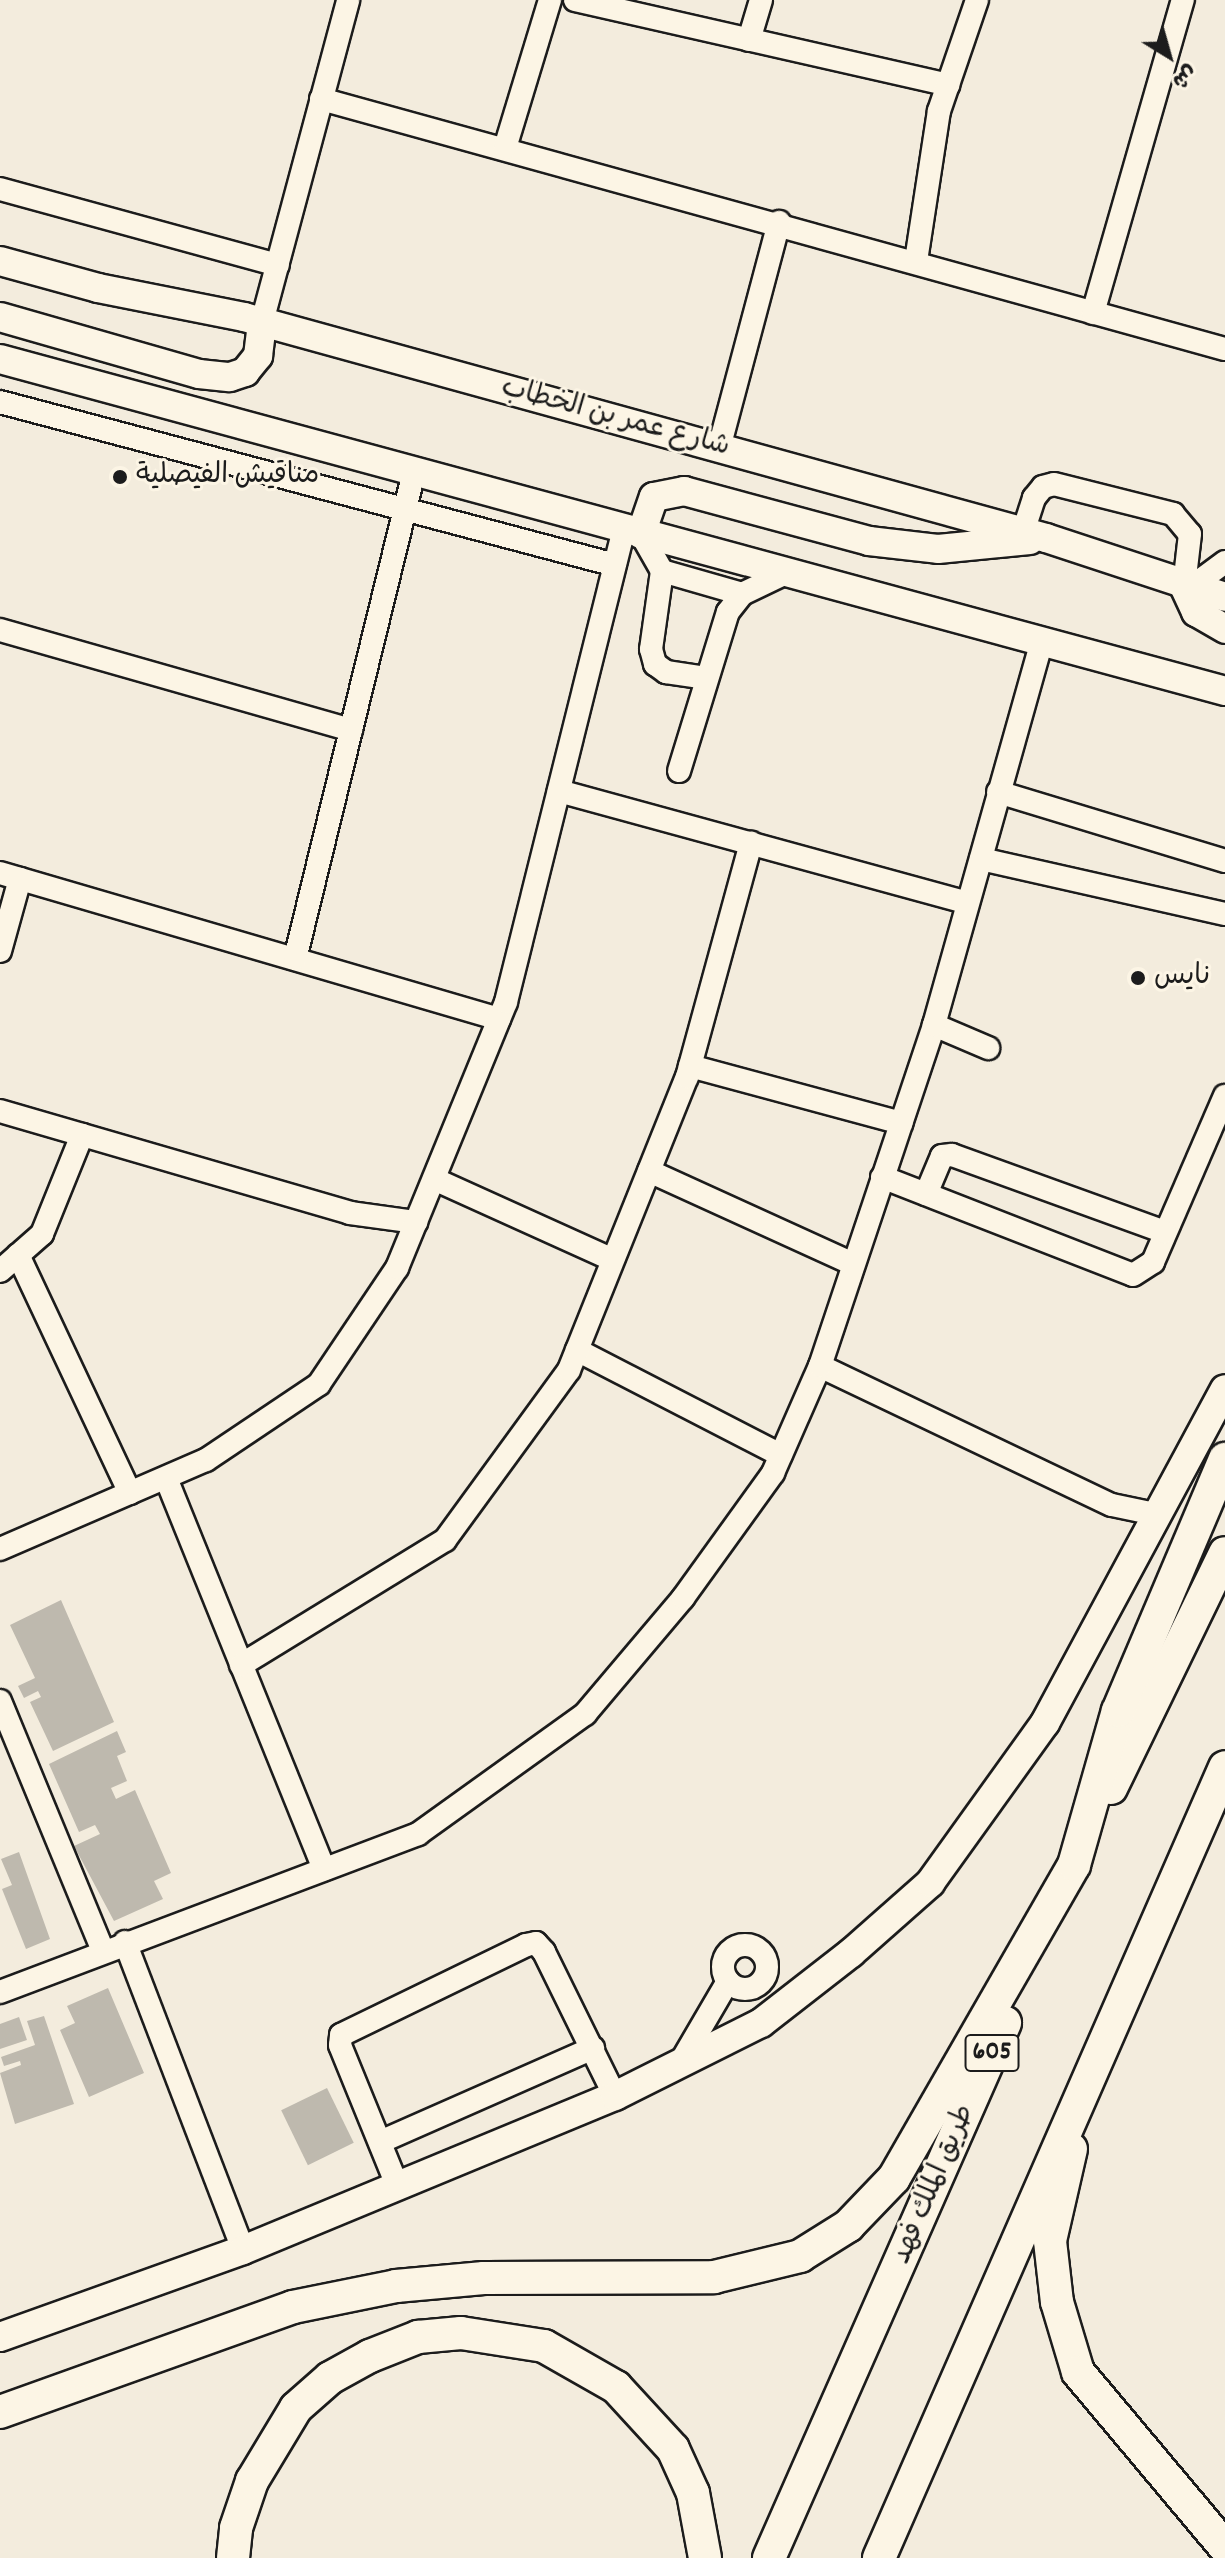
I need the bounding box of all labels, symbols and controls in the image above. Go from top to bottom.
north arrow [1129,16,1209,96]
text: ش [1165,56,1203,95]
street label: شارع عمر بن الخطاب [497,372,733,466]
place label: مناقيش الفيصلية [136,460,319,494]
marker: مناقيش الفيصلية [111,468,129,486]
place label: نايس [1154,961,1210,995]
marker: نايس [1129,969,1147,987]
road number: 605 [964,2031,1020,2075]
street label: طريق الملك فهد [886,2100,984,2270]

